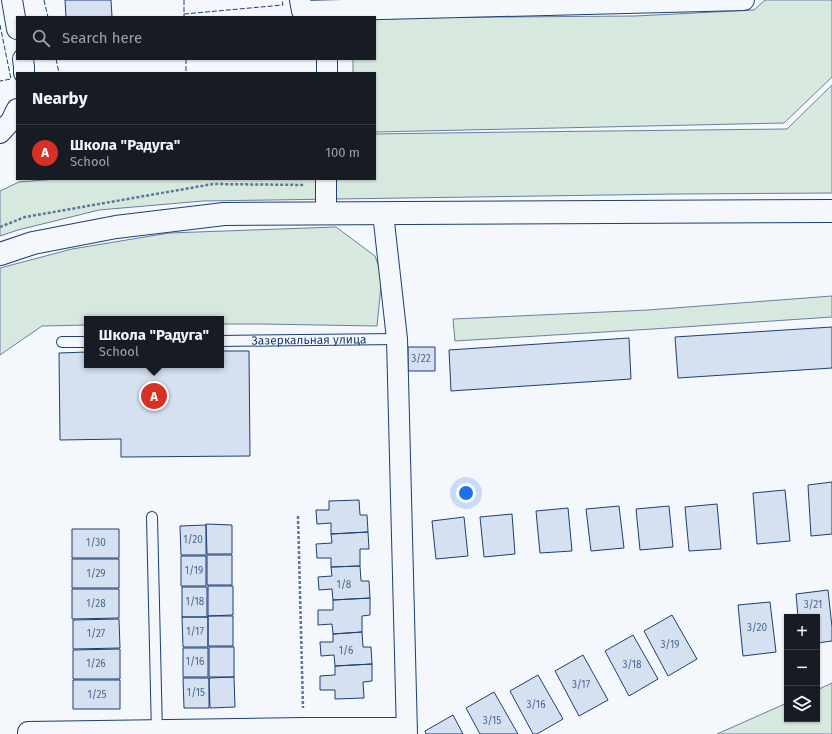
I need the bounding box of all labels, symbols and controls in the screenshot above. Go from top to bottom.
search box [16,16,376,60]
icon: search [30,27,52,49]
text: Search here [62,29,142,47]
text: Nearby [32,88,87,109]
text: Школа "Радуга" [70,136,180,154]
text: A [41,145,49,160]
text: 100 m [325,145,360,160]
text: School [70,154,110,169]
popup [84,316,224,368]
text: Школа "Радуга" [99,326,209,344]
street label: Зазеркальная улица [251,332,367,348]
text: School [99,344,139,359]
house number: 3/22 [411,353,431,365]
pin: A [141,381,167,411]
your location [456,483,476,503]
house number: 1/20 [183,534,203,546]
house number: 1/30 [86,537,106,549]
house number: 1/19 [185,565,203,577]
house number: 1/29 [86,568,106,580]
house number: 1/8 [337,579,352,591]
house number: 1/18 [186,596,205,608]
house number: 1/28 [86,598,106,610]
house number: 3/21 [804,599,822,611]
map controls [784,614,820,722]
button: + [784,614,820,650]
house number: 3/20 [747,622,767,634]
house number: 1/17 [186,626,204,638]
house number: 1/27 [87,628,106,640]
house number: 3/19 [661,639,679,651]
house number: 1/6 [339,645,353,657]
button: − [784,650,820,686]
house number: 1/16 [186,656,204,668]
house number: 1/26 [86,658,106,670]
house number: 3/18 [622,659,642,671]
house number: 3/17 [572,679,591,691]
button: layers [784,686,820,722]
house number: 1/15 [187,687,205,699]
house number: 1/25 [87,689,107,701]
house number: 3/16 [526,699,546,711]
house number: 3/15 [483,715,501,727]

